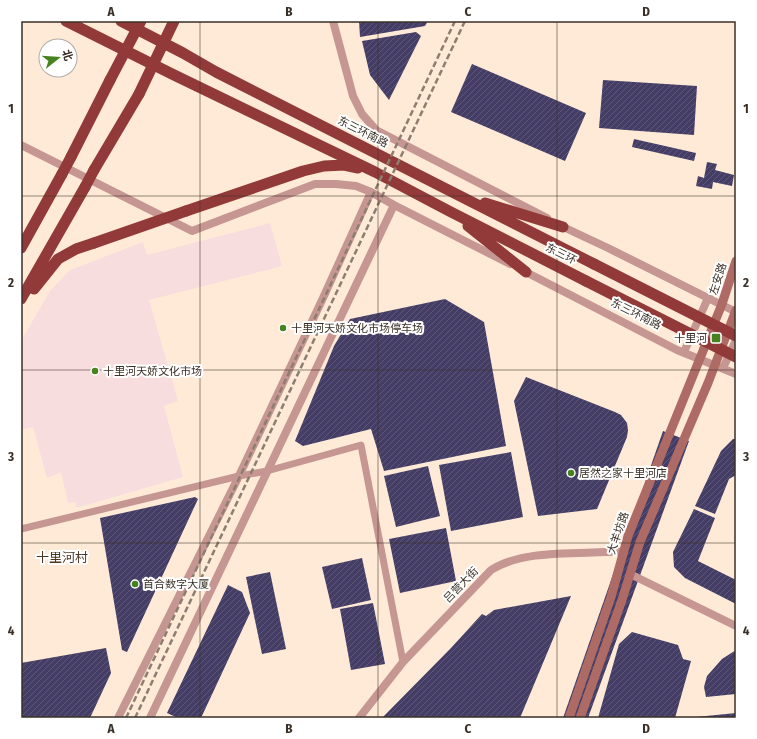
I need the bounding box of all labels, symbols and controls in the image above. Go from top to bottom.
text: A [106,4,115,19]
text: B [285,4,293,19]
text: C [465,4,472,19]
text: D [642,4,650,19]
north arrow [38,38,78,78]
text: 北 [59,48,75,62]
text: 1 [8,101,14,116]
text: 1 [743,101,749,116]
street label: 东三环南路 [336,114,390,150]
street label: 东三环 [543,241,579,267]
street label: 左安路 [707,261,729,297]
text: 2 [7,275,14,290]
text: 2 [742,275,749,290]
street label: 东三环南路 [609,296,663,332]
place label: 十里河天娇文化市场停车场 [291,322,423,335]
marker: 十里河天娇文化市场停车场 [278,323,288,333]
place label: 十里河 [674,332,707,345]
marker: 十里河 [710,332,722,344]
place label: 十里河天娇文化市场 [103,365,202,378]
marker: 十里河天娇文化市场 [90,366,100,376]
text: 3 [7,449,14,464]
text: 3 [742,449,749,464]
place label: 居然之家十里河店 [579,467,667,480]
marker: 居然之家十里河店 [566,468,576,478]
street label: 大羊坊路 [605,510,631,556]
district label: 十里河村 [36,550,88,565]
street label: 吕营大街 [441,565,481,605]
place label: 首合数字大厦 [143,578,209,591]
marker: 首合数字大厦 [130,579,140,589]
text: 4 [8,623,15,638]
text: 4 [743,623,750,638]
text: A [106,721,115,736]
text: B [285,721,293,736]
text: C [465,721,472,736]
text: D [642,721,650,736]

